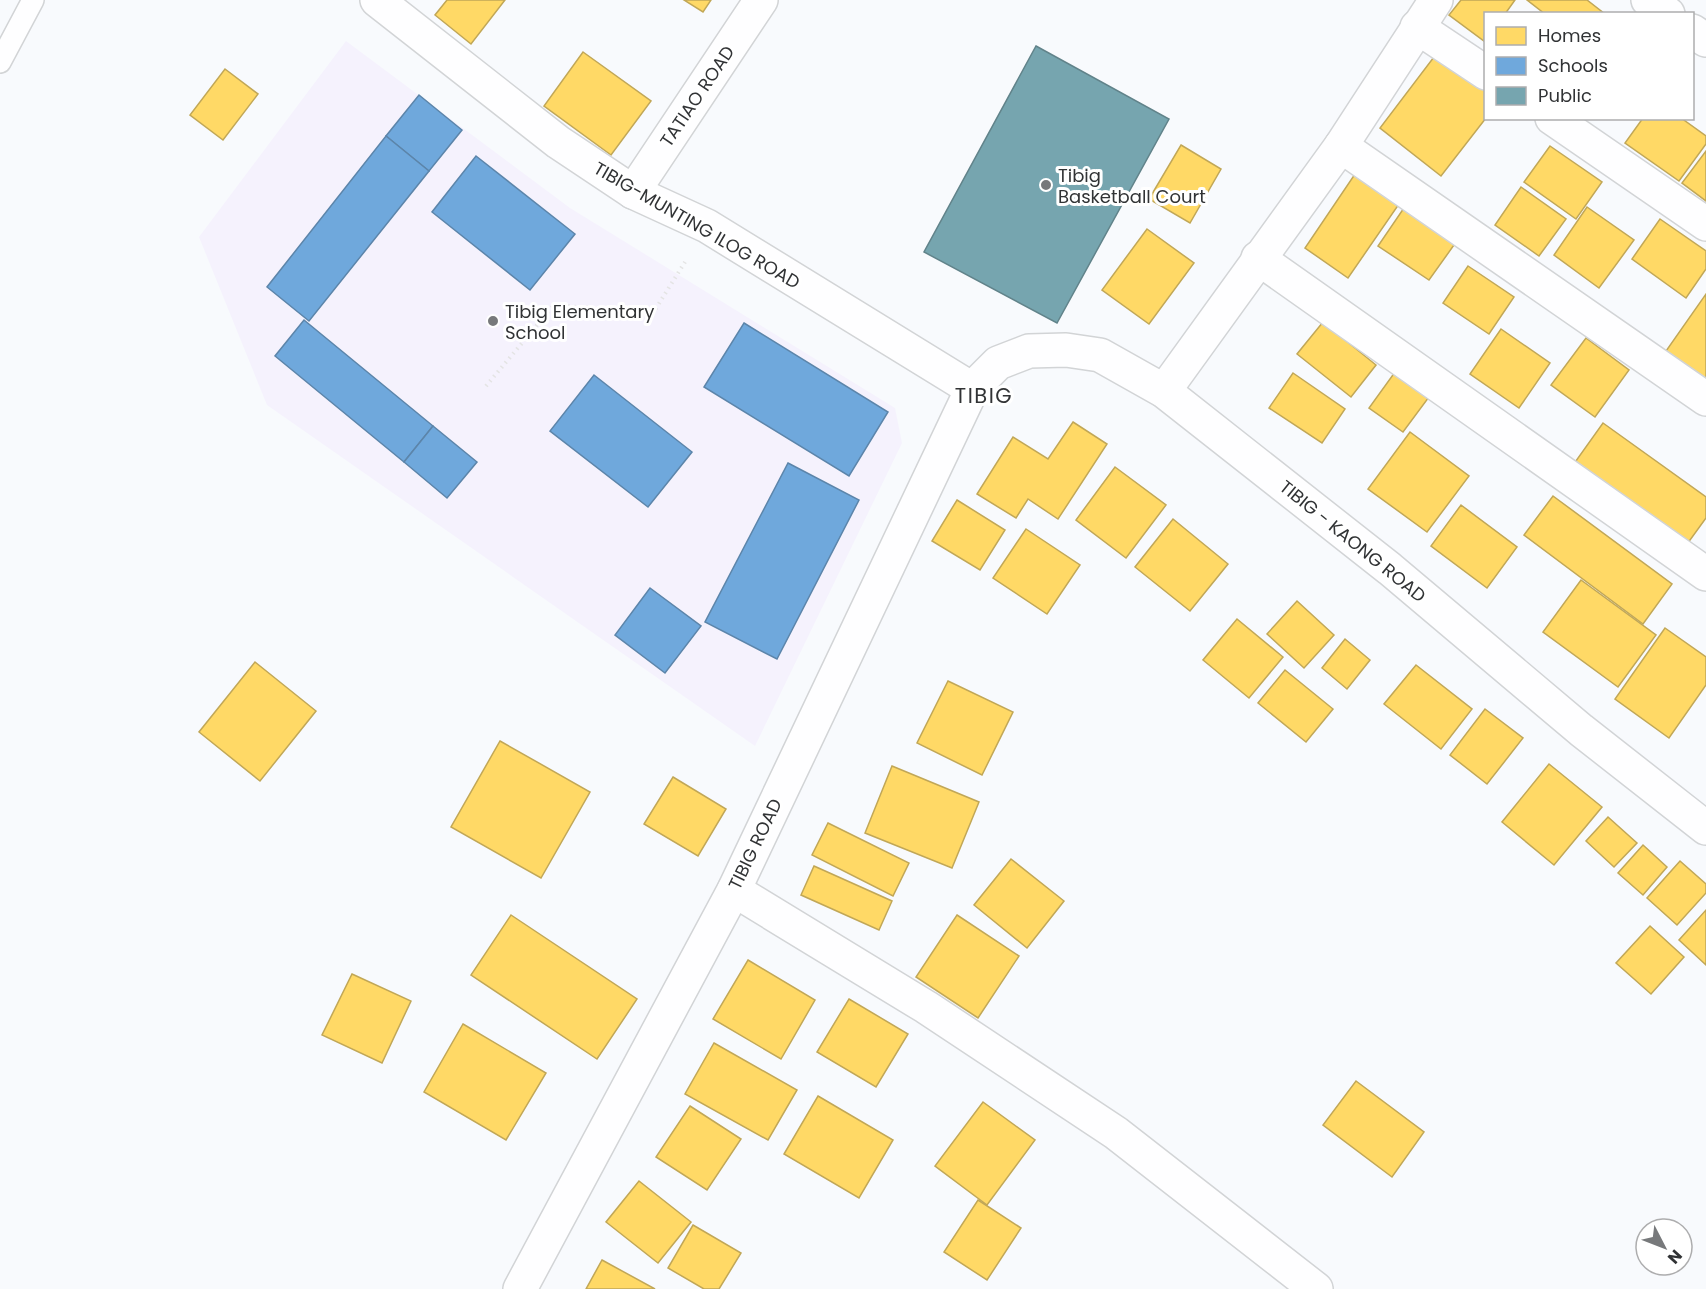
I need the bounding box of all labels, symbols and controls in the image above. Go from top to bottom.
legend [1484,12,1694,120]
text: Homes [1538,23,1601,48]
street label: TATIAO ROAD [654,40,740,152]
text: Schools [1538,53,1608,78]
text: Public [1538,83,1592,108]
street label: TIBIG-MUNTING ILOG ROAD [589,156,805,294]
place label: Tibig Basketball Court [1058,163,1206,209]
marker: Tibig Basketball Court [1039,178,1053,192]
place label: Tibig Elementary School [505,299,654,345]
marker: Tibig Elementary School [486,314,500,328]
district label: TIBIG [955,381,1013,410]
street label: TIBIG - KAONG ROAD [1275,474,1431,608]
street label: TIBIG ROAD [722,794,788,894]
north arrow [1634,1217,1694,1277]
text: N [1662,1245,1687,1269]

